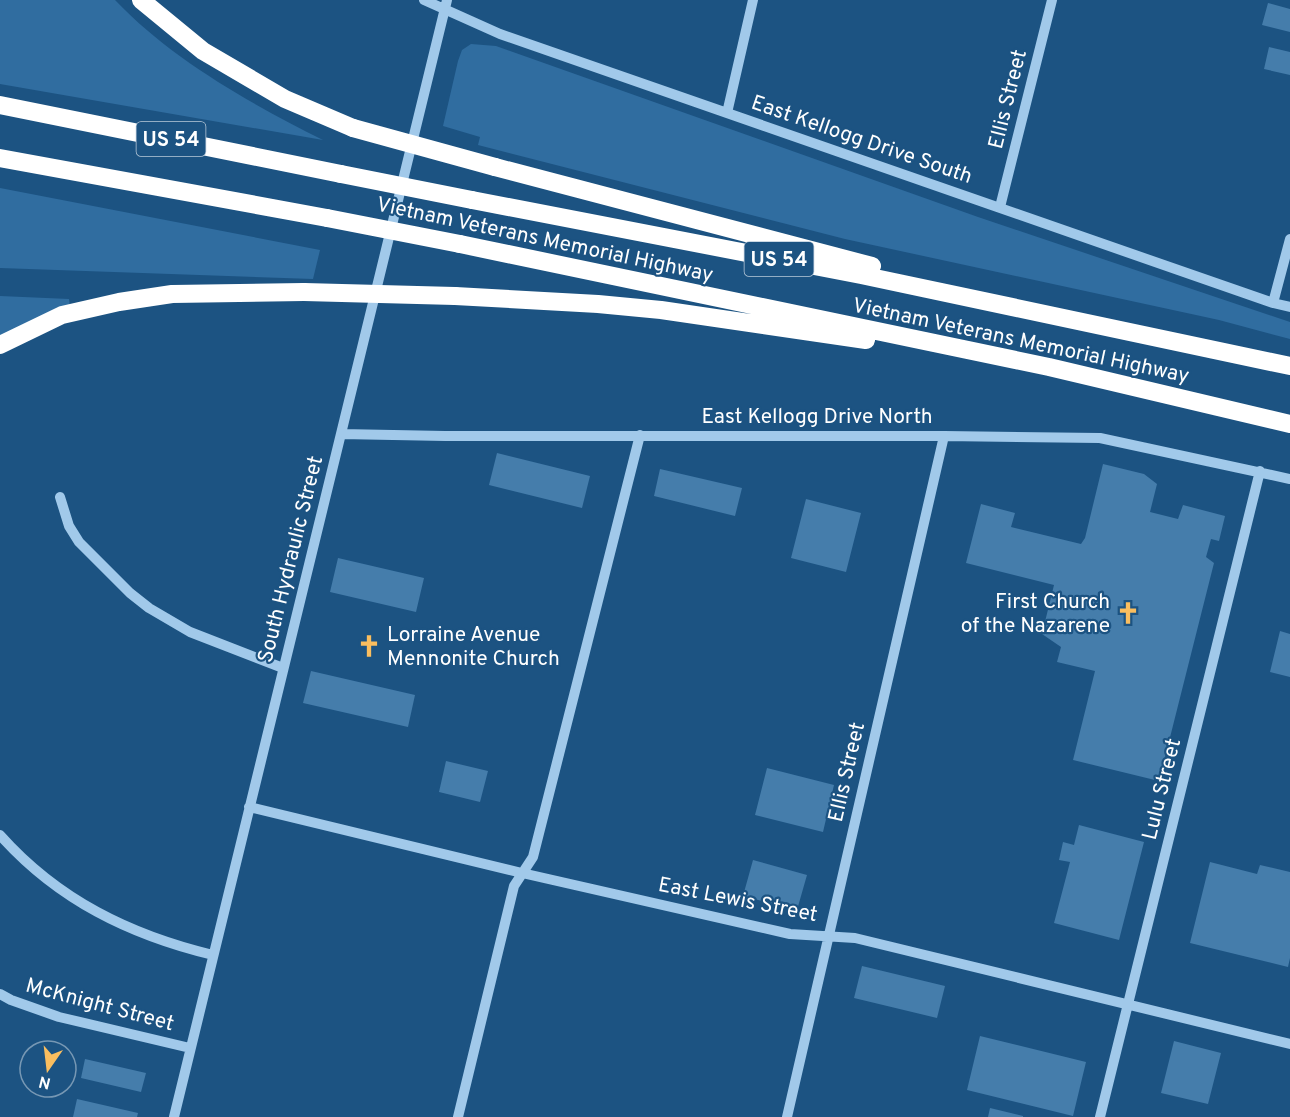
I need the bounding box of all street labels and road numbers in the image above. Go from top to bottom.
street label: Ellis Street [983,47,1034,152]
street label: East Kellogg Drive South [747,90,976,191]
road number: US 54 [136,122,206,156]
street label: Vietnam Veterans Memorial Highway [374,192,715,289]
road number: US 54 [744,242,814,276]
street label: Vietnam Veterans Memorial Highway [850,293,1191,390]
street label: East Kellogg Drive North [701,404,933,431]
street label: South Hydraulic Street [253,453,330,666]
street label: Ellis Street [823,720,872,825]
street label: Lulu Street [1137,736,1188,843]
street label: East Lewis Street [656,872,820,929]
street label: McKnight Street [22,973,177,1038]

